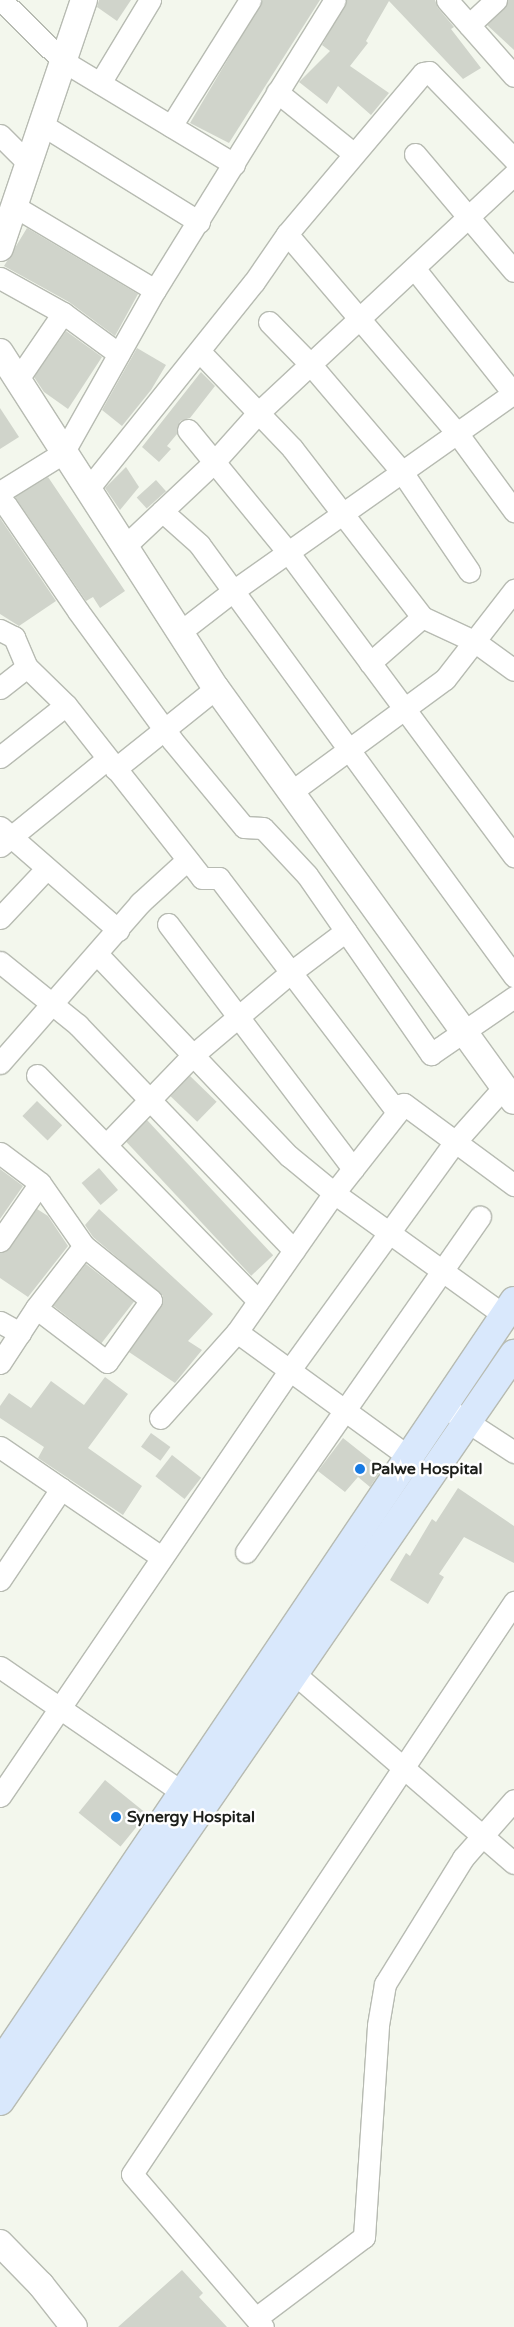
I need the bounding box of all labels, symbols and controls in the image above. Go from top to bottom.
place label: Palwe Hospital [371,1459,483,1479]
marker: Palwe Hospital [353,1462,367,1476]
place label: Synergy Hospital [127,1807,255,1827]
marker: Synergy Hospital [109,1810,123,1824]

